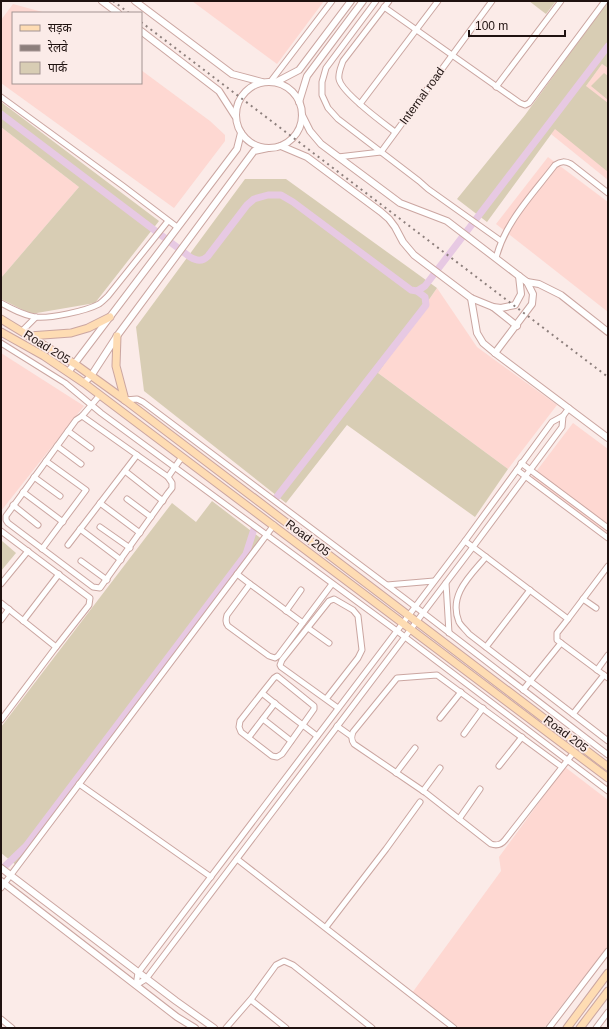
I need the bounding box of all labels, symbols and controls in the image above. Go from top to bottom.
legend [12,12,142,84]
scale bar [469,12,565,38]
text: 100 m [475,19,508,33]
text: सड़क [48,21,73,35]
text: रेलवे [48,40,68,55]
text: पार्क [48,61,68,75]
street label: Internal road [397,65,447,127]
street label: Road 205 [21,327,73,367]
street label: Road 205 [283,517,333,559]
street label: Road 205 [541,713,591,755]

